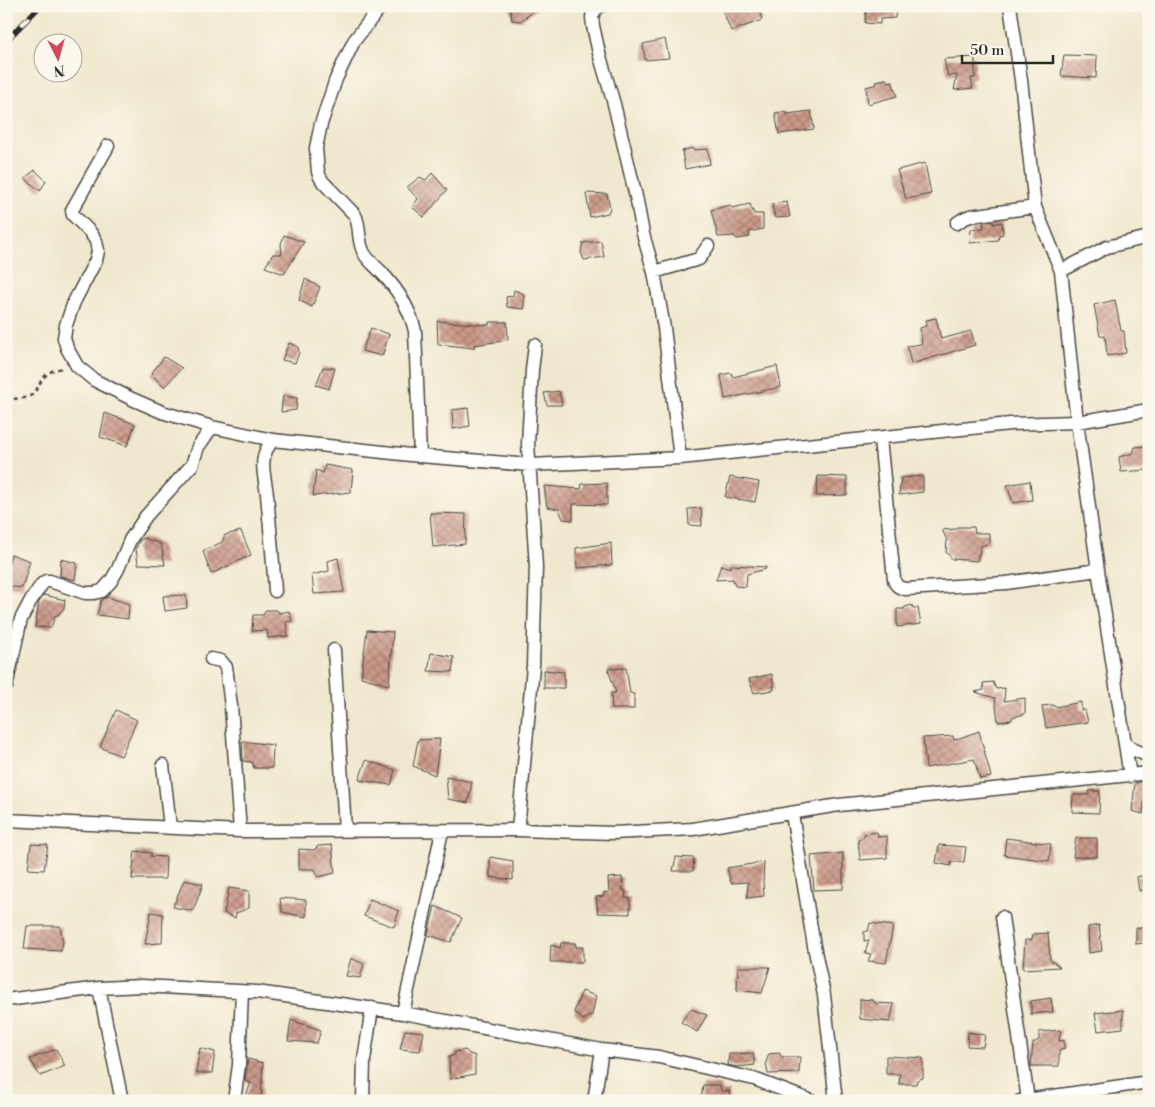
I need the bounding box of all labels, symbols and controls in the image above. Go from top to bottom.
north arrow [32,32,82,82]
scale bar [962,32,1054,64]
text: 50 m [970,41,1004,60]
text: N [53,60,66,79]

